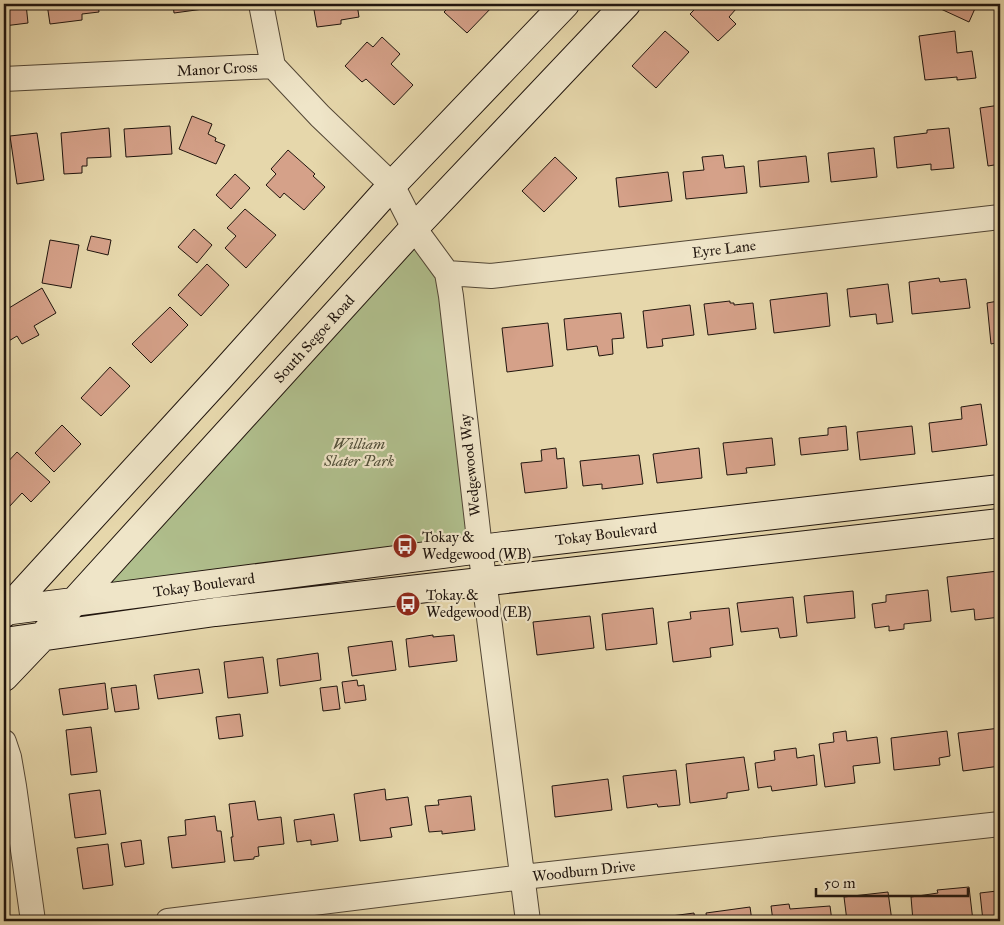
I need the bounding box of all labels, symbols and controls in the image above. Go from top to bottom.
street label: Manor Cross [176,58,258,80]
street label: Eyre Lane [691,236,757,262]
street label: South Segoe Road [270,291,359,387]
street label: Wedgewood Way [456,412,484,517]
park label: William Slater Park [323,435,394,470]
street label: Tokay Boulevard [554,519,658,549]
place label: Tokay & Wedgewood (WB) [422,528,531,564]
bus stop icon: Tokay & Wedgewood (WB) [392,533,418,559]
street label: Tokay Boulevard [152,569,256,601]
place label: Tokay & Wedgewood (EB) [426,586,532,622]
bus stop icon: Tokay & Wedgewood (EB) [395,591,421,617]
street label: Woodburn Drive [532,857,636,885]
scale bar [816,865,969,897]
text: 50 m [824,874,856,892]

